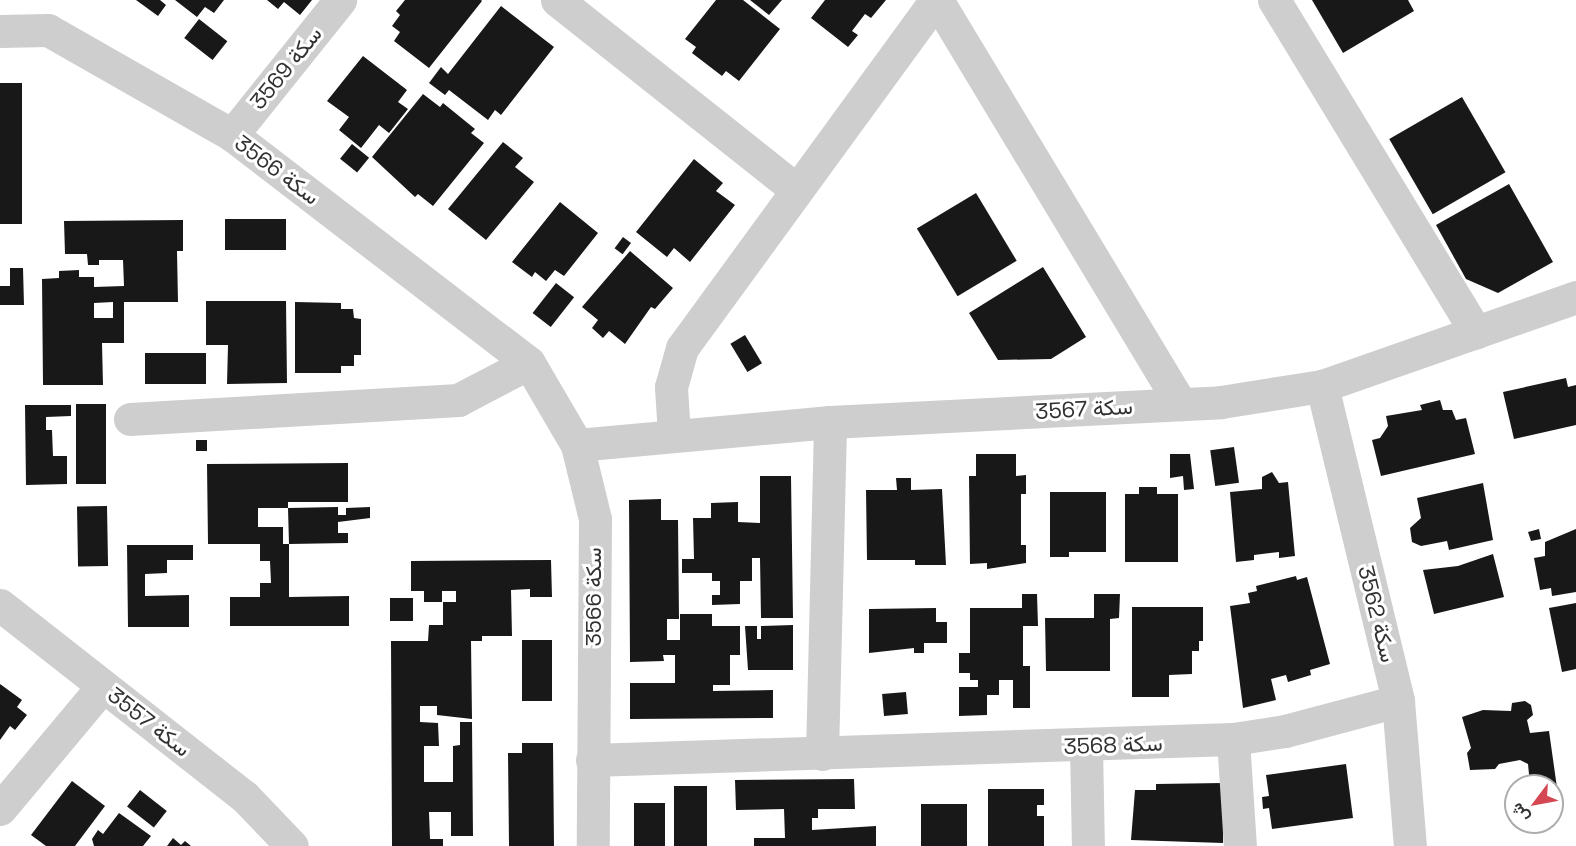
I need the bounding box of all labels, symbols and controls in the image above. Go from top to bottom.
street label: سكة 3569 [245,21,327,115]
street label: سكة 3566 [230,130,324,210]
street label: سكة 3567 [1035,393,1133,425]
street label: سكة 3566 [581,547,607,647]
street label: سكة 3562 [1352,563,1402,665]
street label: سكة 3557 [102,682,196,762]
street label: سكة 3568 [1063,730,1163,760]
north arrow [1504,774,1564,834]
text: ش [1506,799,1534,826]

